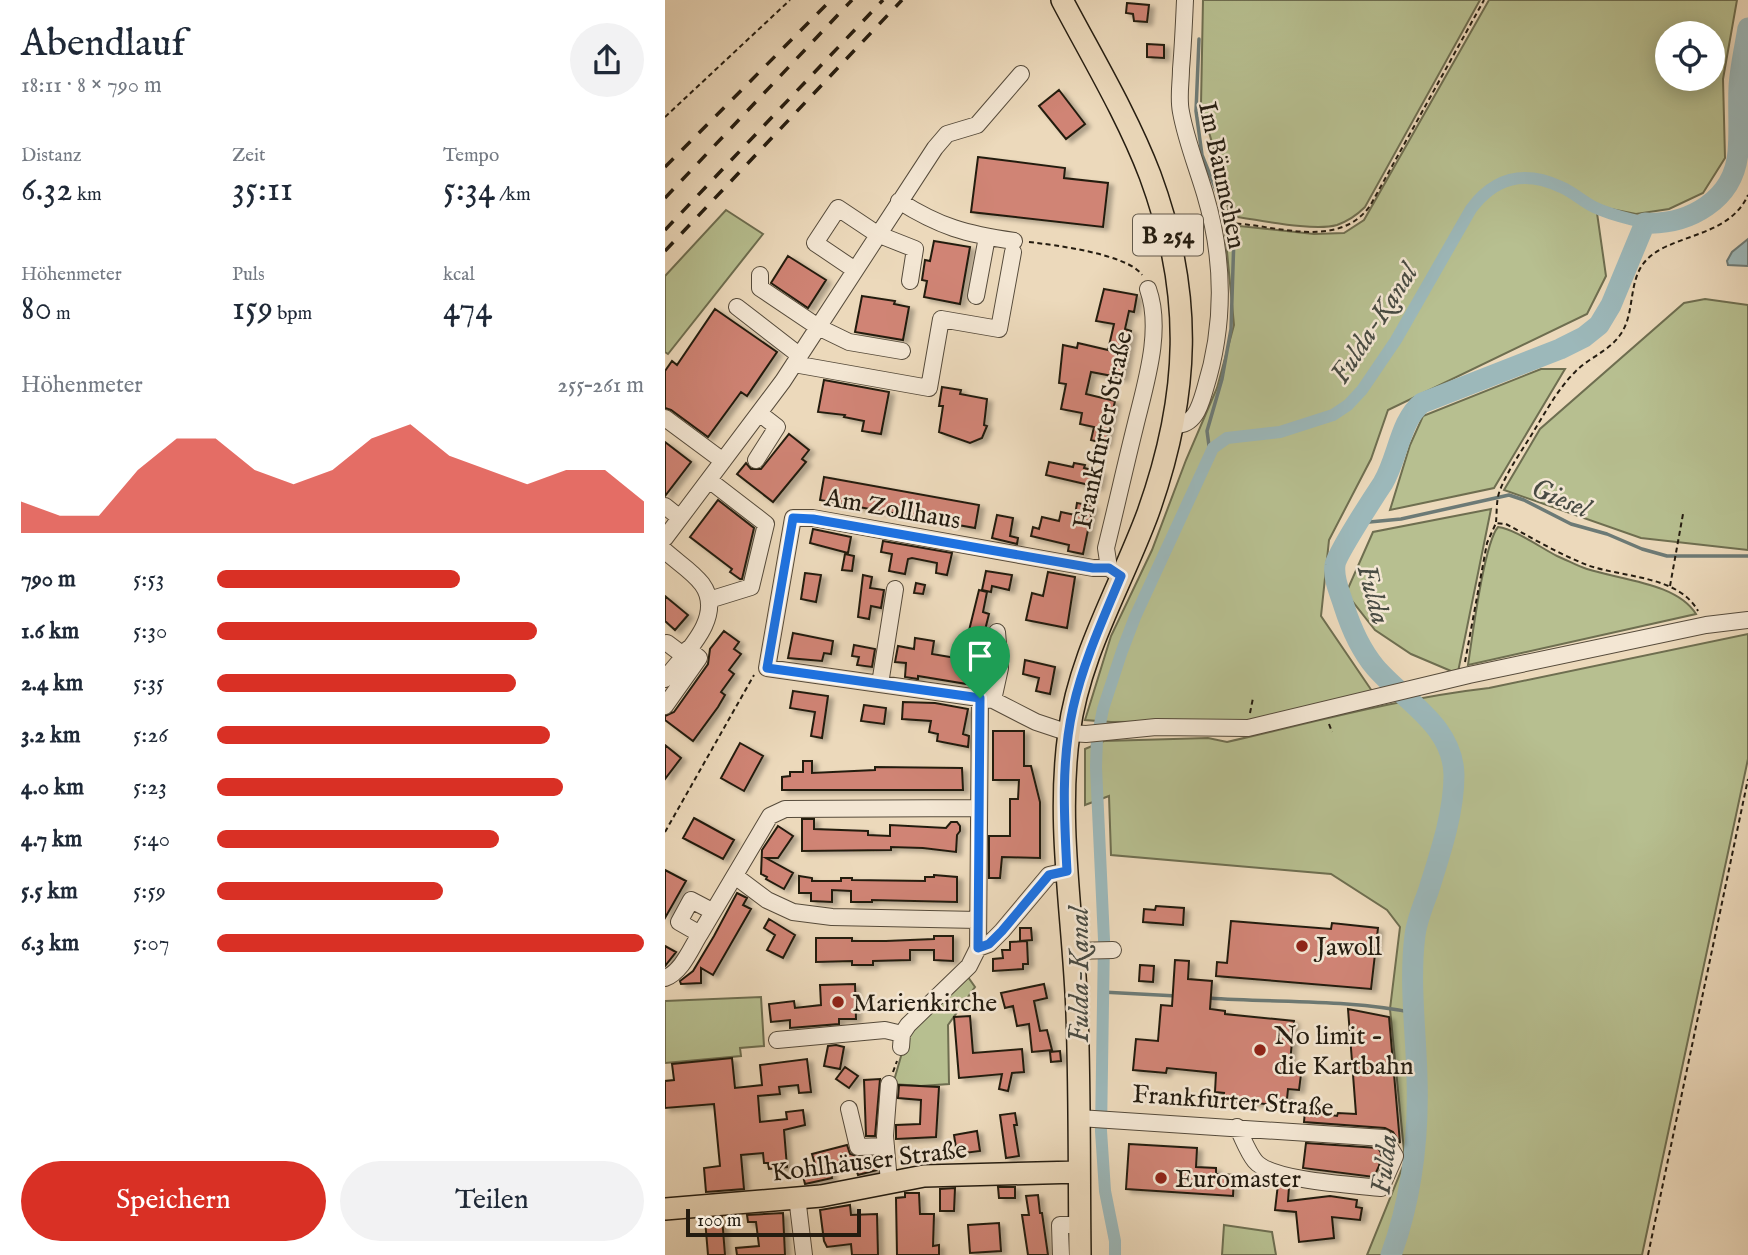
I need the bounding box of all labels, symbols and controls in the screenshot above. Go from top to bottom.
text: Abendlauf [21,21,185,69]
map controls [1655,21,1725,91]
button: locate [1655,21,1725,91]
button: share [570,23,644,97]
text: 18:11 · 8 × 790 m [21,71,162,100]
street label: Im Bäumchen [1190,99,1253,252]
text: Distanz [21,144,82,168]
text: Zeit [232,144,266,168]
text: Tempo [443,144,499,168]
text: 6.32 [21,168,73,213]
text: 35:11 [232,168,293,213]
text: 5:34 [443,168,495,213]
text: km [73,183,102,207]
text: /km [495,183,531,207]
road number: B 254 [1133,214,1203,256]
water label: Fulda-Kanal [1323,256,1428,391]
text: Höhenmeter [21,263,122,287]
text: Puls [232,263,265,287]
text: kcal [443,263,475,287]
text: 80 [21,287,52,332]
text: 159 [232,287,273,332]
text: 474 [443,287,493,332]
text: m [52,302,71,326]
text: bpm [273,302,312,326]
street label: Frankfurter Straße [1066,328,1141,532]
text: Höhenmeter [21,371,143,400]
text: 255–261 m [557,371,644,400]
water label: Giesel [1525,471,1597,528]
street label: Am Zollhaus [821,481,963,538]
water label: Fulda [1348,561,1397,628]
text: 790 m [21,565,76,594]
text: 5:53 [133,565,164,594]
text: 1.6 km [21,617,79,646]
text: 5:30 [133,617,167,646]
pin [950,626,1010,698]
icon: arrive [961,637,999,675]
text: 2.4 km [21,669,83,698]
text: 5:35 [133,669,164,698]
text: 3.2 km [21,721,80,750]
text: 5:26 [133,721,168,750]
text: 4.0 km [21,773,84,802]
text: 5:23 [133,773,167,802]
text: 4.7 km [21,825,82,854]
text: 5:40 [133,825,170,854]
text: 5.5 km [21,877,78,906]
text: 5:59 [133,877,166,906]
water label: Fulda-Kanal [1063,905,1098,1043]
text: 6.3 km [21,929,79,958]
text: 5:07 [133,929,169,958]
place label: Jawoll [1313,931,1383,964]
marker: Jawoll [1294,938,1310,954]
place label: Marienkirche [852,987,997,1020]
marker: Marienkirche [830,994,846,1010]
place label: No limit - die Kartbahn [1274,1020,1414,1083]
marker: No limit - die Kartbahn [1252,1042,1268,1058]
street label: Frankfurter Straße [1131,1078,1335,1125]
water label: Fulda [1364,1132,1407,1196]
street label: Kohlhäuser Straße [770,1133,969,1190]
button: Speichern [21,1161,326,1241]
button: Teilen [340,1161,644,1241]
place label: Euromaster [1175,1163,1301,1196]
marker: Euromaster [1153,1170,1169,1186]
scale bar [686,1206,861,1238]
text: 100 m [697,1209,741,1233]

